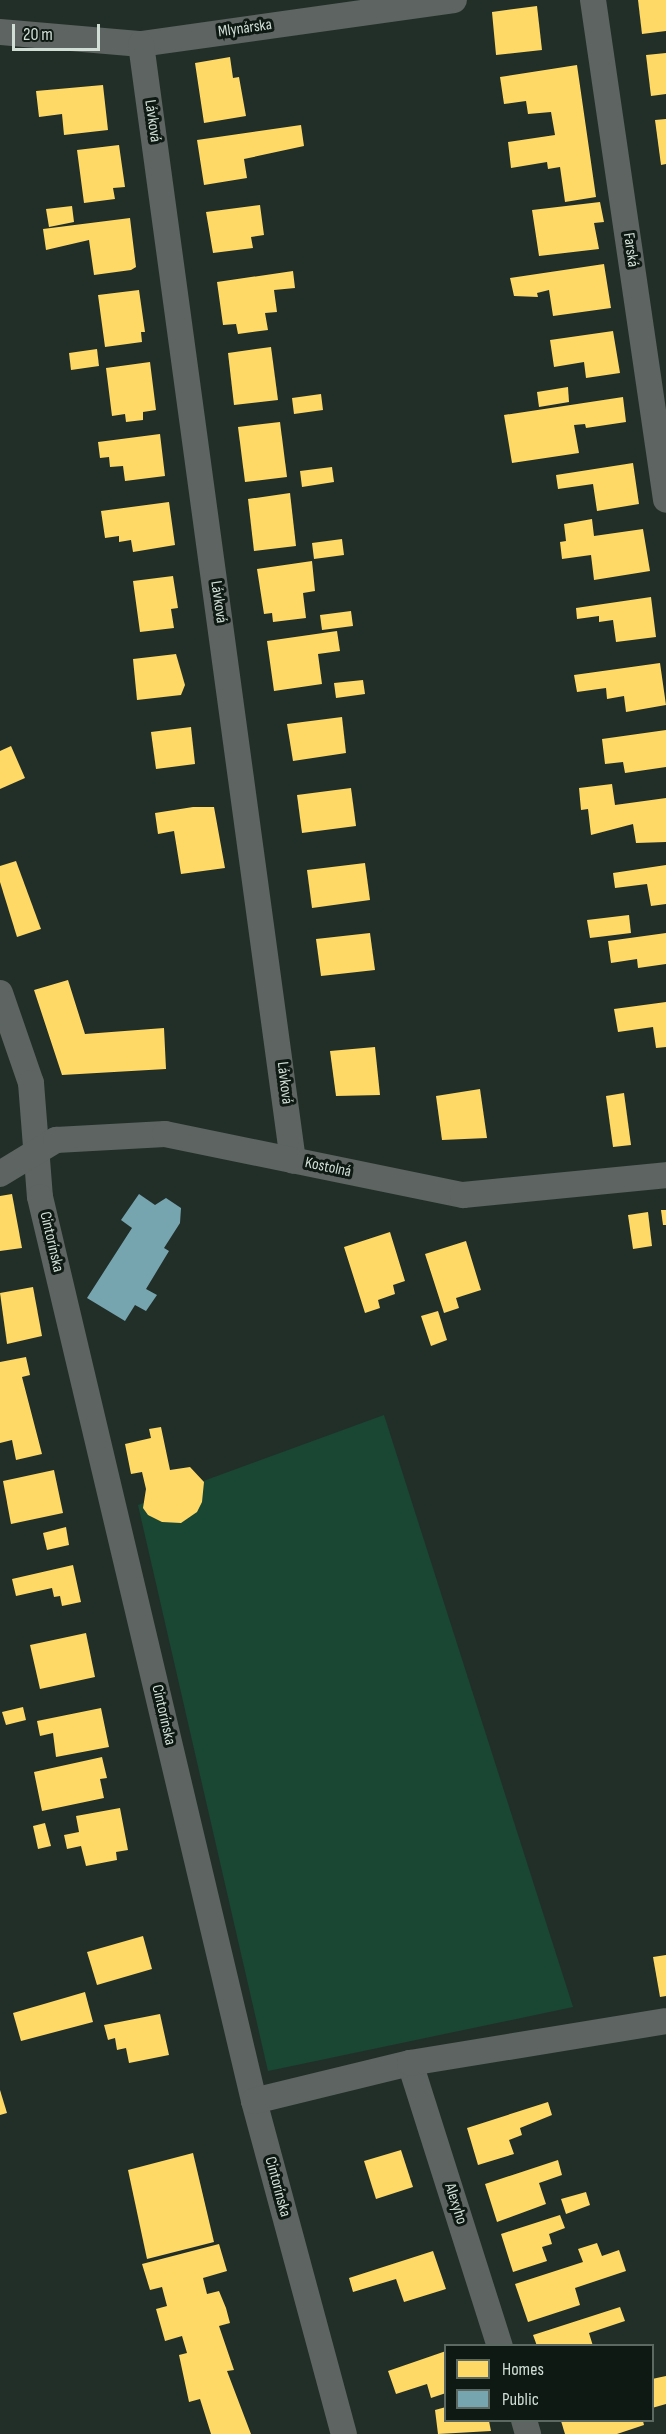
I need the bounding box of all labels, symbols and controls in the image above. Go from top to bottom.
scale bar [15,12,104,50]
street label: Mlynárska [217,16,273,42]
text: 20 m [23,24,53,45]
street label: Lávková [140,99,164,143]
street label: Farská [618,232,642,268]
street label: Lávková [206,580,230,624]
street label: Lávková [272,1061,296,1105]
street label: Kostolná [303,1154,353,1182]
street label: Cintorínska [35,1210,67,1274]
street label: Cintorínska [147,1683,179,1747]
street label: Cintorínska [260,2155,294,2219]
street label: Alexyho [439,2181,471,2227]
legend [444,2344,654,2422]
text: Homes [502,2359,544,2380]
text: Public [502,2389,539,2410]

